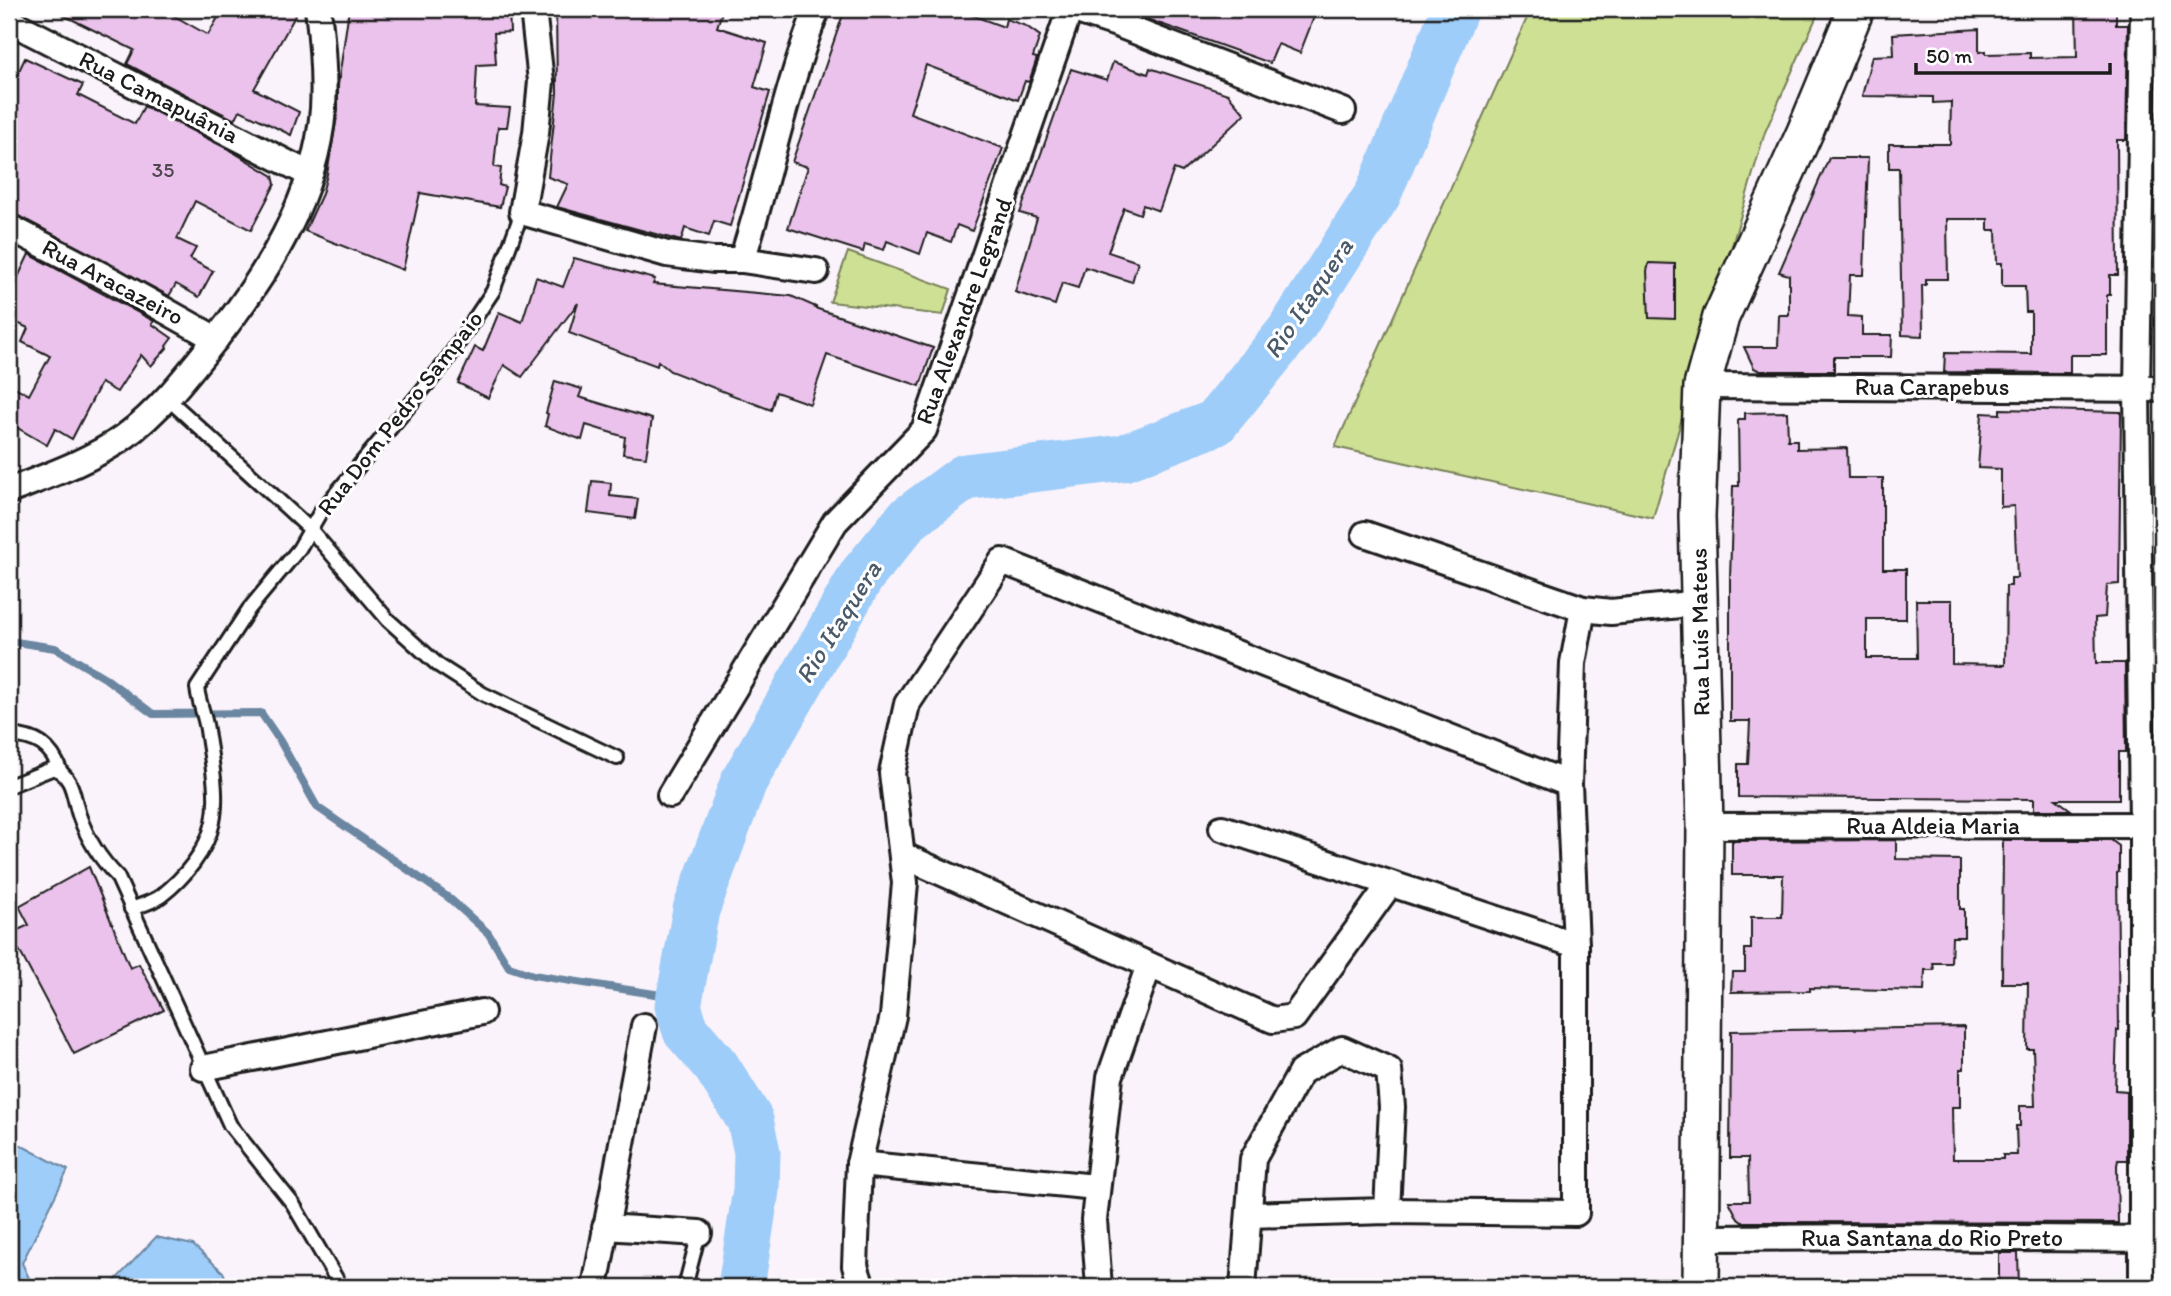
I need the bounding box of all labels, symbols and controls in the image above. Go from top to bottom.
scale bar [1916,32,2110,76]
text: 50 m [1926,43,1973,68]
street label: Rua Camapuânia [75,44,244,149]
house number: 35 [152,157,174,182]
street label: Rua Alexandre Legrand [909,194,1018,428]
water label: Rio Itaquera [1256,231,1360,364]
street label: Rua Aracazeiro [37,232,189,331]
street label: Rua Dom Pedro Sampaio [311,304,489,521]
street label: Rua Carapebus [1855,372,2009,401]
street label: Rua Luís Mateus [1684,548,1715,716]
water label: Rio Itaquera [788,554,888,689]
street label: Rua Aldeia Maria [1846,811,2020,840]
street label: Rua Santana do Rio Preto [1801,1223,2063,1252]

